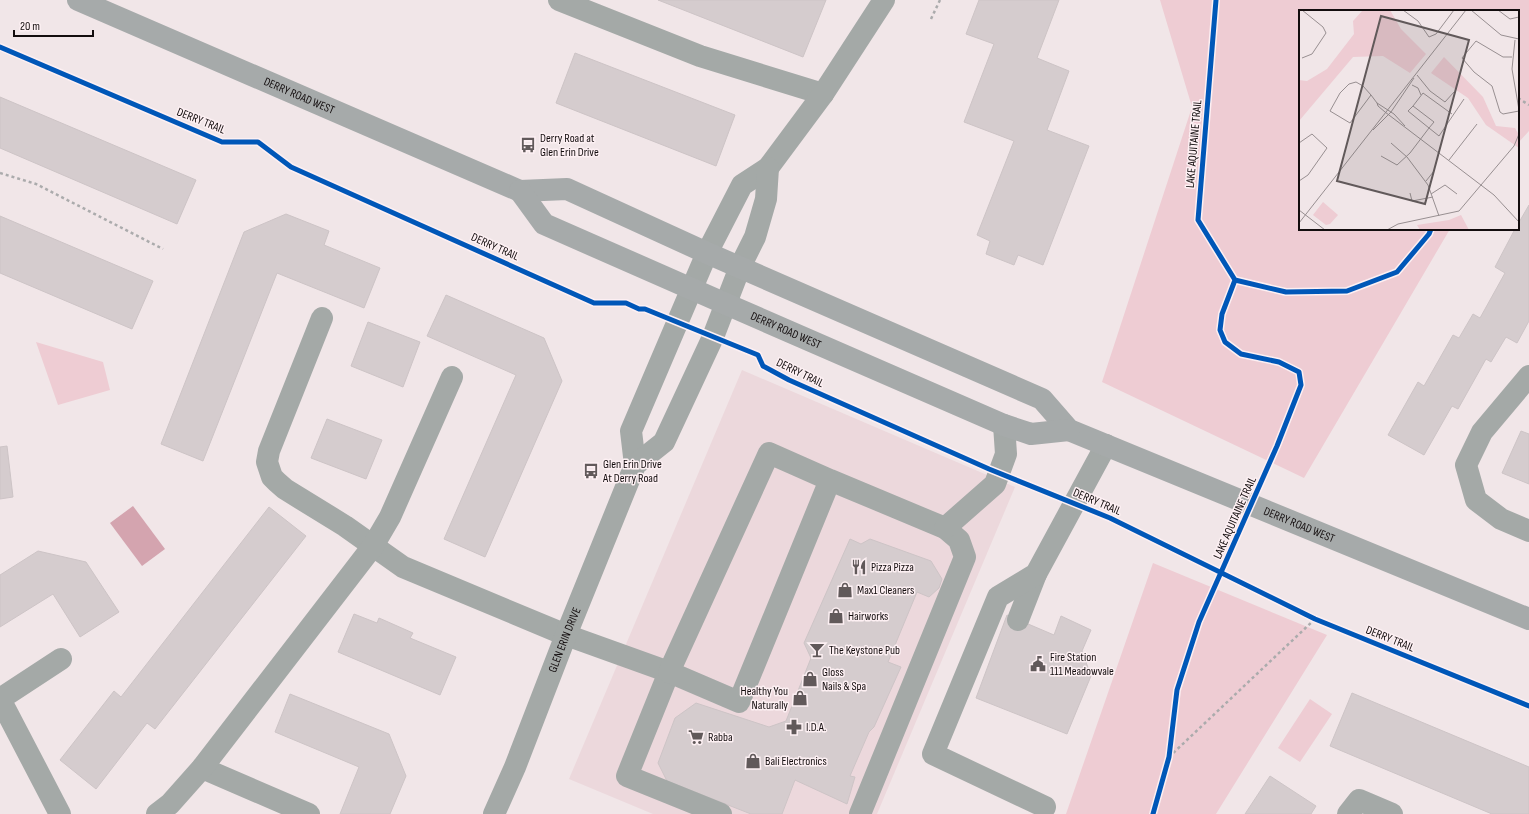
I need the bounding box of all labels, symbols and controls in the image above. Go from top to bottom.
inset map [1299,10,1519,230]
scale bar [14,12,93,38]
text: 20 m [20,19,40,34]
street label: DERRY ROAD WEST [261,74,337,118]
street label: LAKE AQUITAINE TRAIL [1183,99,1205,189]
street label: DERRY TRAIL [175,104,228,138]
place label: Derry Road at Glen Erin Drive [540,131,599,160]
bus stop icon: Derry Road at Glen Erin Drive [519,136,537,154]
street label: DERRY TRAIL [469,230,522,264]
street label: DERRY ROAD WEST [748,308,824,352]
street label: DERRY TRAIL [774,355,827,391]
place label: Glen Erin Drive At Derry Road [602,457,662,486]
bus stop icon: Glen Erin Drive At Derry Road [582,462,600,480]
street label: LAKE AQUITAINE TRAIL [1210,474,1260,561]
street label: DERRY TRAIL [1071,485,1124,519]
street label: DERRY ROAD WEST [1261,503,1337,546]
restaurant icon: Pizza Pizza [850,558,868,576]
place label: Pizza Pizza [871,560,914,575]
shop icon: Max1 Cleaners [836,581,854,599]
place label: Max1 Cleaners [857,583,914,598]
street label: GLEN ERIN DRIVE [545,605,584,674]
shop icon: Hairworks [827,607,845,625]
place label: Hairworks [848,609,888,624]
street label: DERRY TRAIL [1364,622,1417,656]
bar icon: The Keystone Pub [808,641,826,659]
place label: The Keystone Pub [829,643,900,658]
place label: Fire Station 111 Meadowvale [1050,650,1114,679]
public building icon: Fire Station 111 Meadowvale [1029,655,1047,673]
place label: Gloss Nails & Spa [822,665,866,694]
shop icon: Gloss Nails & Spa [801,670,819,688]
place label: Healthy You Naturally [741,684,788,713]
shop icon: Healthy You Naturally [791,689,809,707]
pharmacy icon: I.D.A. [785,718,803,736]
place label: I.D.A. [806,720,826,735]
supermarket icon: Rabba [687,728,705,746]
place label: Rabba [708,730,733,745]
shop icon: Bali Electronics [744,752,762,770]
place label: Bali Electronics [765,754,827,769]

